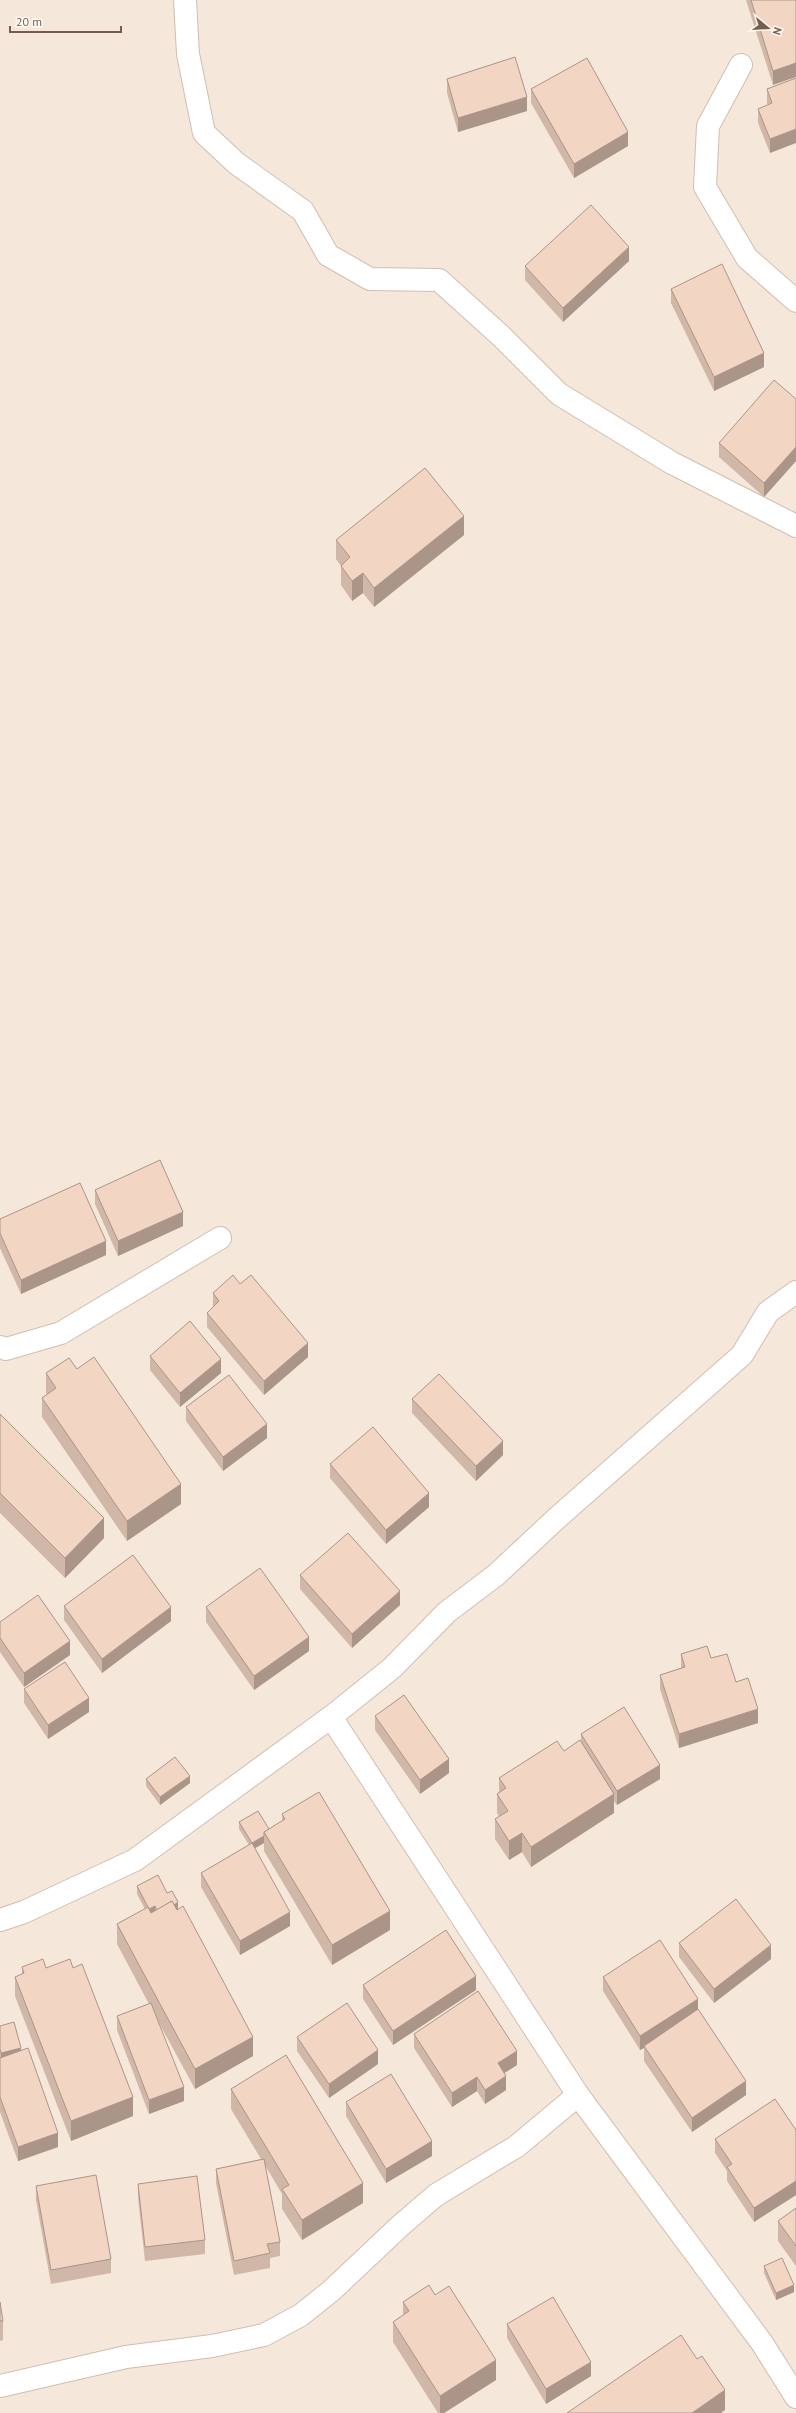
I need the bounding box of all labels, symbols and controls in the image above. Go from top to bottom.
scale bar [10,8,121,34]
north arrow [748,8,788,48]
text: 20 m [16,14,42,29]
text: N [770,25,785,37]

